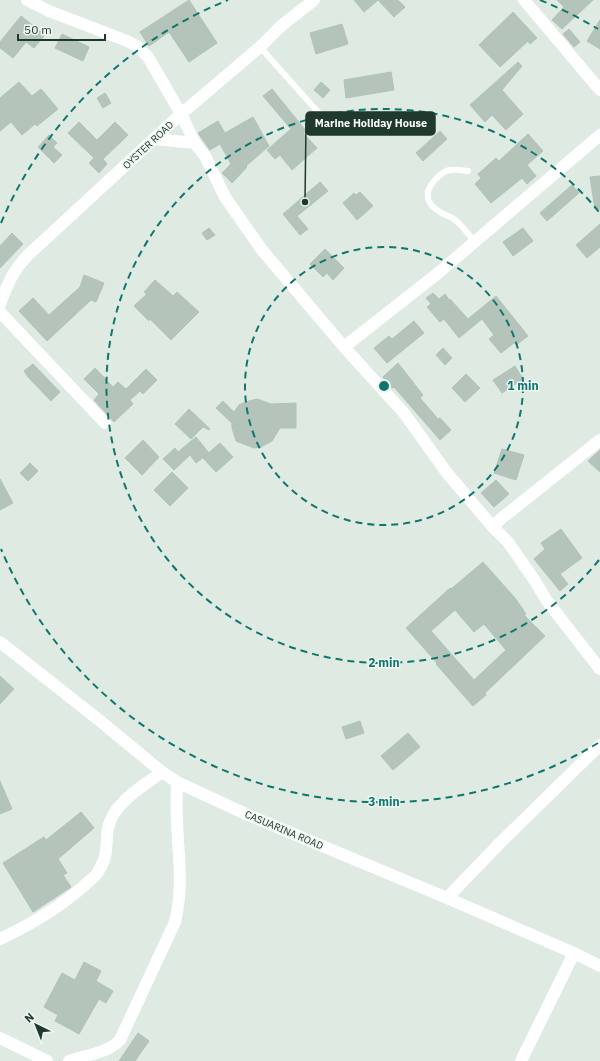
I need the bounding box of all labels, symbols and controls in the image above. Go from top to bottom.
scale bar [18,16,105,42]
text: 50 m [24,22,52,37]
callout: Marine Holiday House [306,112,435,135]
text: Marine Holiday House [315,116,427,130]
street label: OYSTER ROAD [120,118,176,172]
text: 1 min [507,378,539,393]
centre of rings [377,379,391,393]
text: 2 min [368,655,400,670]
text: 3 min [368,794,400,809]
street label: CASUARINA ROAD [243,808,325,853]
north arrow [16,1005,56,1045]
text: N [21,1010,37,1026]

